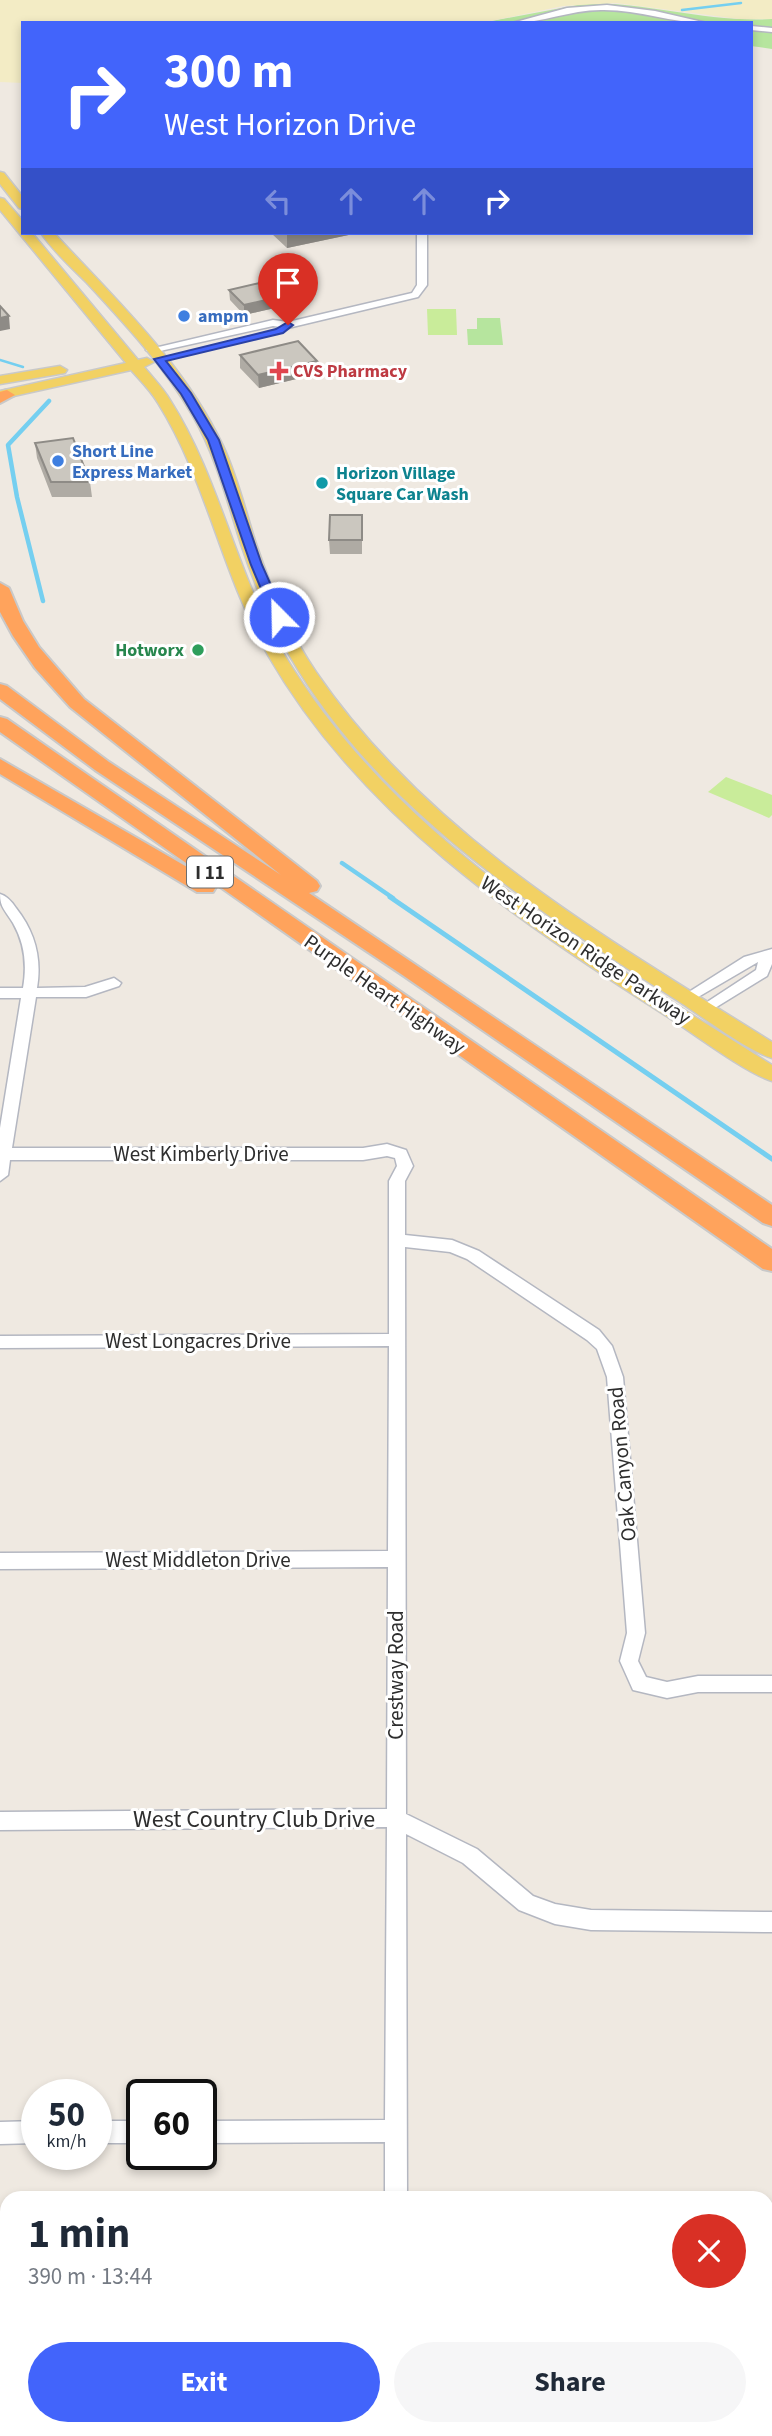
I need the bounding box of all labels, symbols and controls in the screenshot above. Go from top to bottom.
text: 300 m [164,37,293,107]
icon: right [49,49,140,140]
text: West Horizon Drive [164,102,416,148]
icon: left [259,182,297,220]
icon: ahead [332,182,370,220]
icon: ahead [405,182,443,220]
icon: right [478,182,516,220]
pin [258,253,318,325]
icon: arrive [269,264,307,302]
place label: ampm [198,304,249,329]
marker: ampm [176,308,192,324]
place label: CVS Pharmacy [293,359,408,384]
marker: CVS Pharmacy [271,363,287,379]
place label: Short Line Express Market [72,439,192,485]
marker: Short Line Express Market [50,453,66,469]
place label: Horizon Village Square Car Wash [336,461,469,507]
marker: Horizon Village Square Car Wash [314,475,330,491]
position arrow [242,580,316,654]
place label: Hotworx [115,638,184,663]
marker: Hotworx [190,642,206,658]
road number: I 11 [187,856,233,888]
street label: West Horizon Ridge Parkway [475,868,697,1032]
street label: Purple Heart Highway [298,927,472,1061]
street label: West Kimberly Drive [113,1139,289,1169]
street label: West Longacres Drive [105,1326,291,1356]
street label: Oak Canyon Road [600,1385,644,1543]
street label: West Middleton Drive [105,1545,291,1575]
street label: Crestway Road [381,1610,411,1740]
street label: West Country Club Drive [133,1802,375,1837]
speed limit sign: 60 [126,2079,217,2170]
text: 50 [48,2090,85,2140]
text: km/h [47,2129,86,2154]
text: 1 min [28,2204,130,2264]
button: close [672,2214,746,2288]
text: 390 m · 13:44 [28,2260,152,2293]
button: Exit [28,2342,380,2422]
button: Share [394,2342,746,2422]

